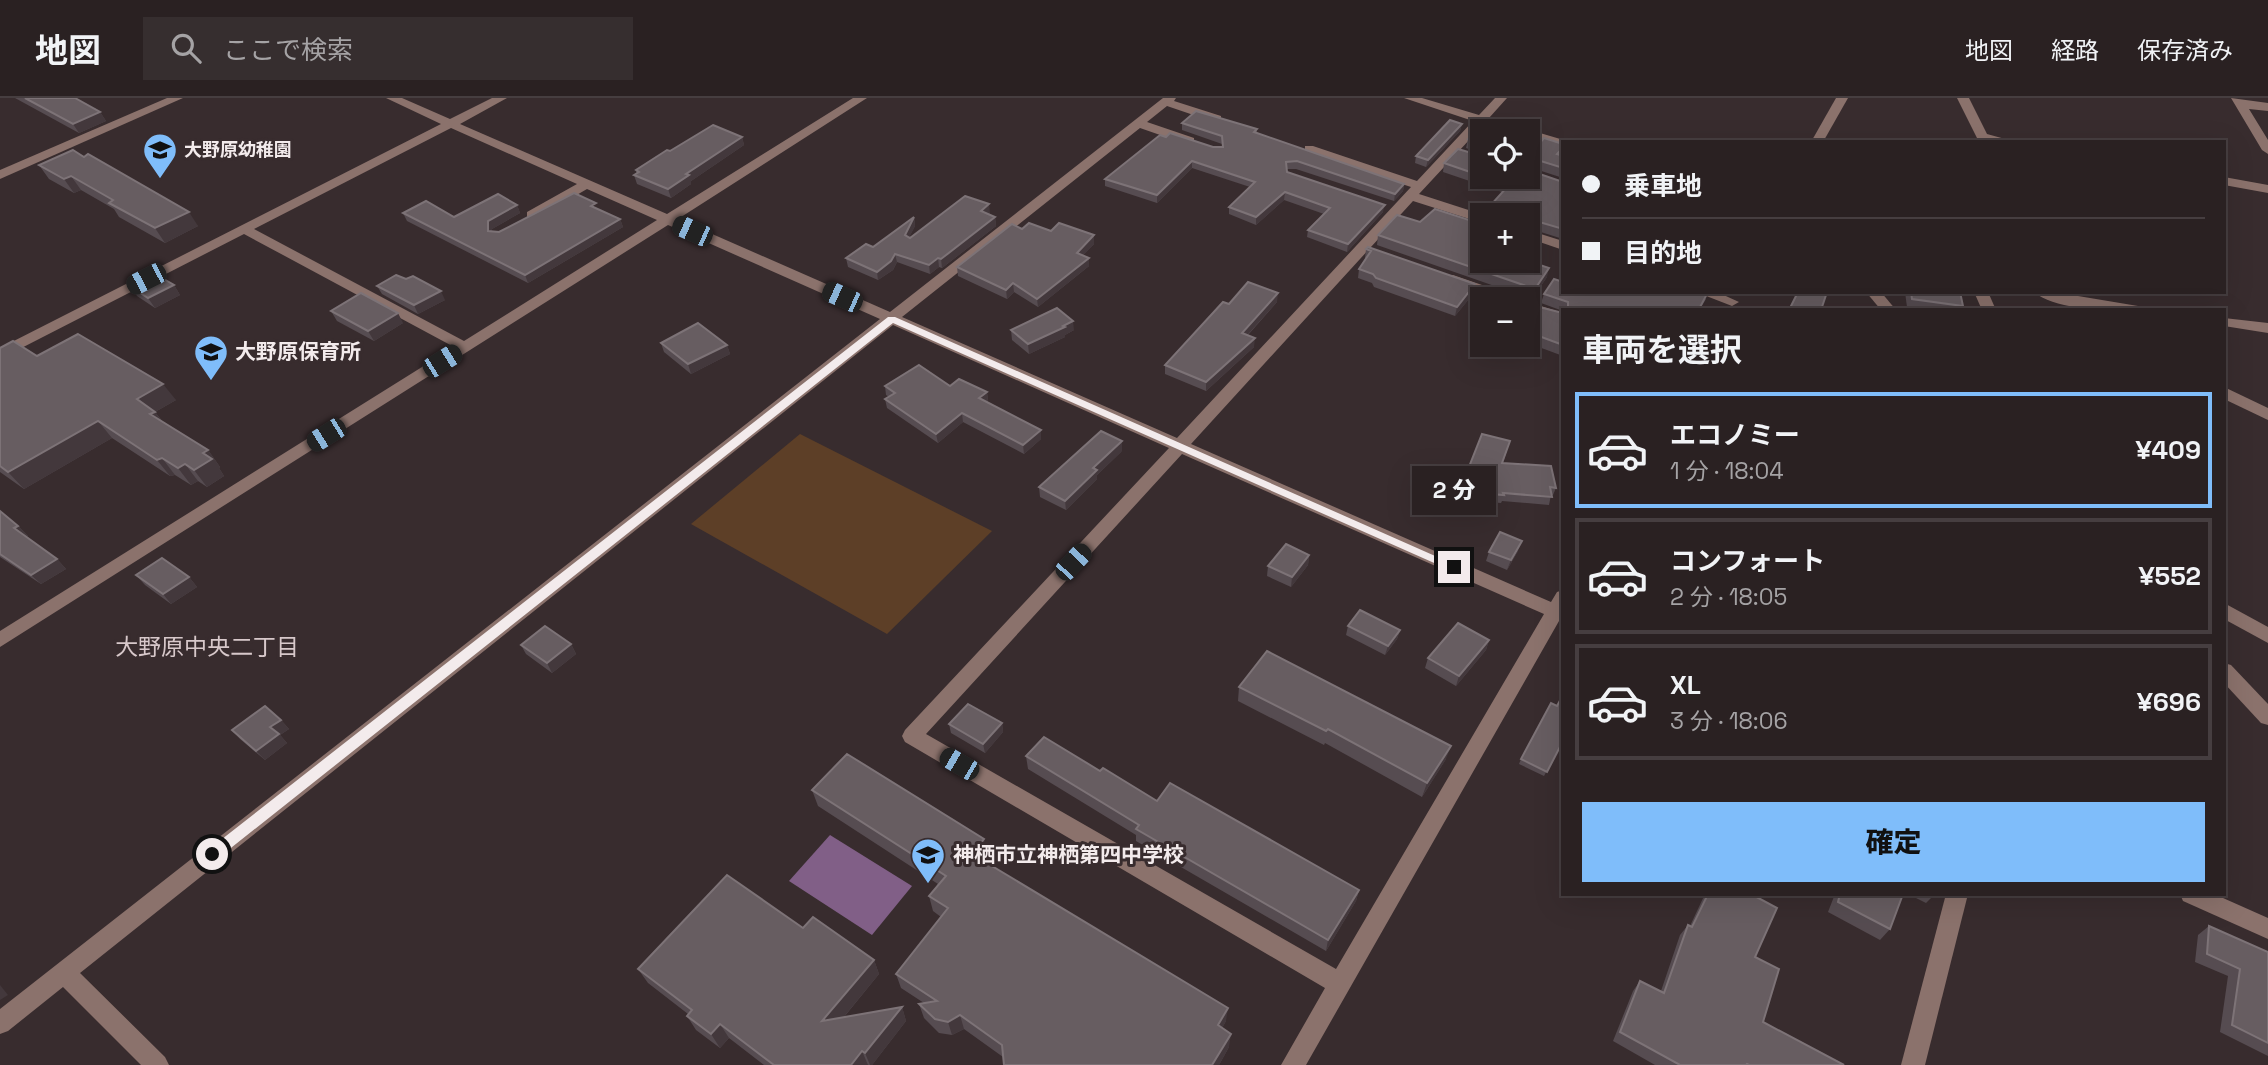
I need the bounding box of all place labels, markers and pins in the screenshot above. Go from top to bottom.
school or university icon: 大野原幼稚園 [141,131,179,180]
place label: 大野原幼稚園 [184,138,292,161]
school or university icon: 大野原保育所 [192,333,230,382]
place label: 大野原保育所 [235,338,361,365]
school or university icon: 神栖市立神栖第四中学校 [909,836,947,885]
place label: 神栖市立神栖第四中学校 [953,841,1184,868]

